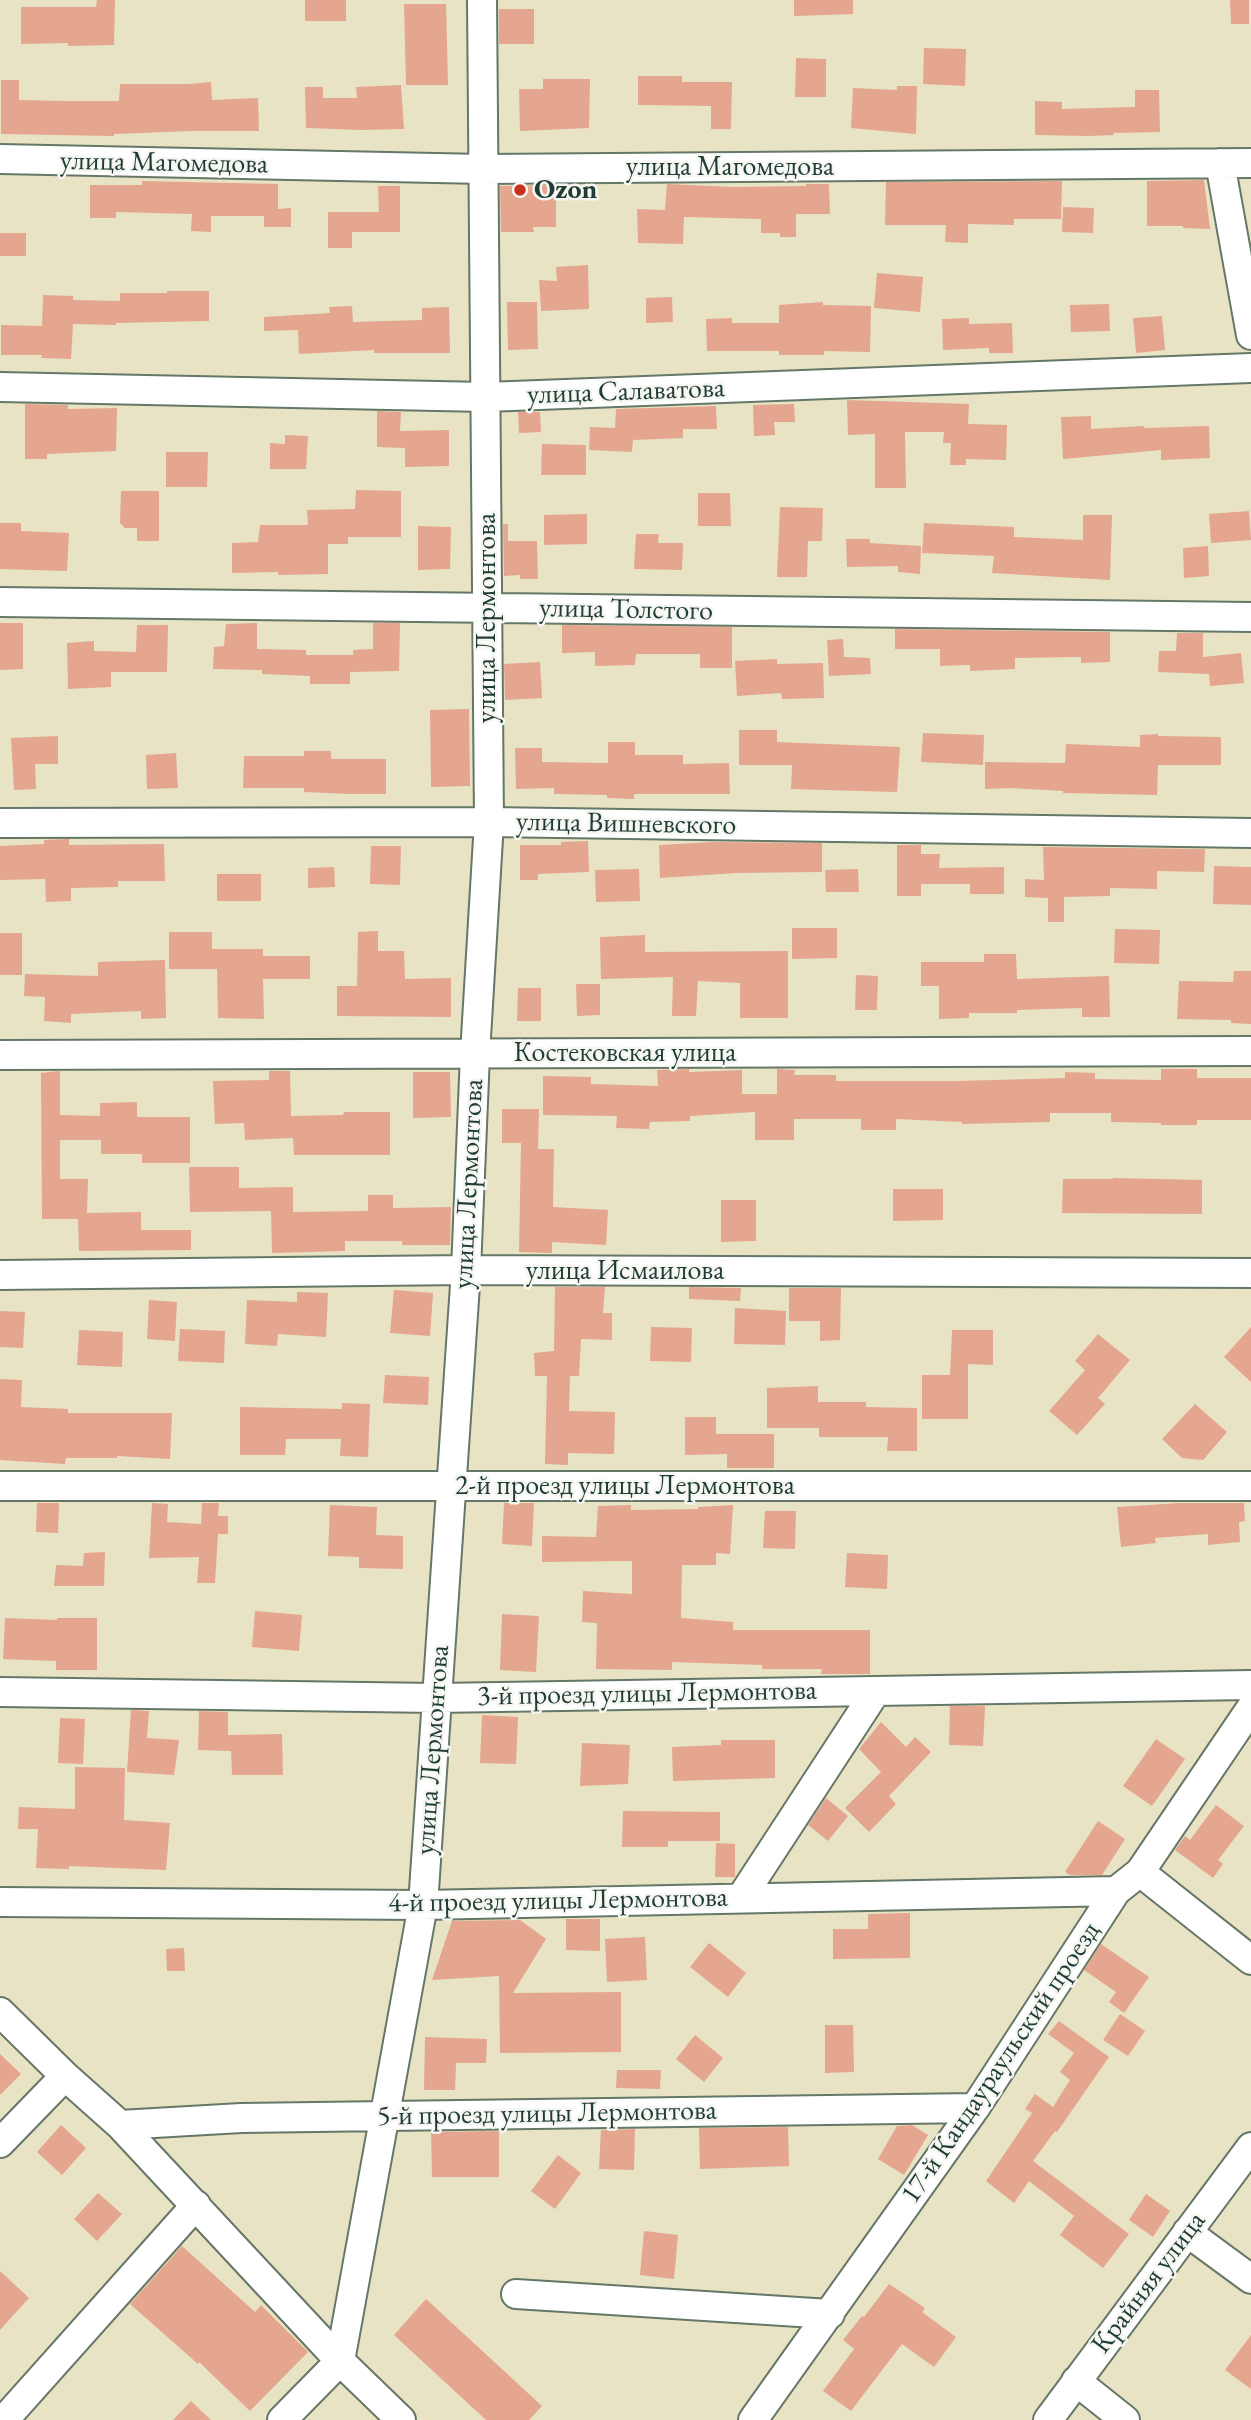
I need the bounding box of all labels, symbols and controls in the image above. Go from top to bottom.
street label: улица Магомедова [60,144,268,182]
street label: улица Магомедова [626,150,834,184]
place label: Ozon [534,173,597,207]
marker: Ozon [512,182,528,198]
street label: улица Салаватова [526,372,726,412]
street label: улица Лермонтова [470,513,504,723]
street label: улица Толстого [539,592,713,628]
street label: улица Вишневского [516,805,736,843]
street label: Костековская улица [514,1036,736,1070]
street label: улица Лермонтова [447,1078,491,1290]
street label: улица Исмаилова [526,1254,724,1288]
street label: 2-й проезд улицы Лермонтова [455,1469,795,1503]
street label: улица Лермонтова [409,1644,457,1856]
street label: 3-й проезд улицы Лермонтова [477,1674,817,1714]
street label: 4-й проезд улицы Лермонтова [388,1881,728,1921]
street label: 17-й Кандаураульский проезд [894,1916,1108,2210]
street label: 5-й проезд улицы Лермонтова [377,2094,717,2134]
street label: Крайняя улица [1085,2205,1213,2361]

